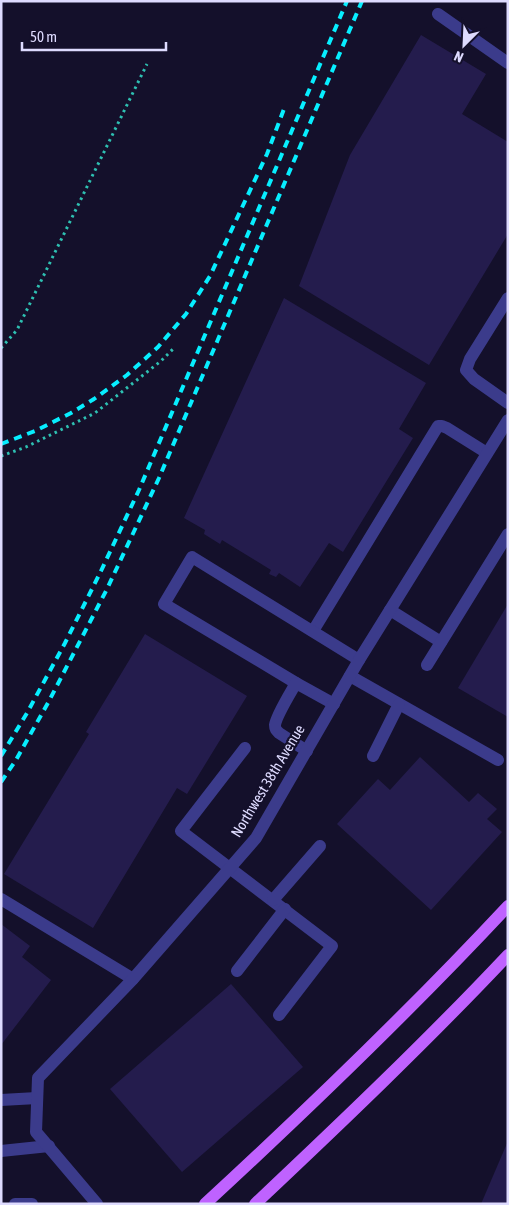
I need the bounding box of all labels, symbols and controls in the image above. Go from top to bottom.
scale bar [22,20,166,52]
north arrow [439,20,489,70]
text: 50 m [30,28,57,45]
text: N [452,48,466,66]
street label: Northwest 38th Avenue [227,721,308,840]

